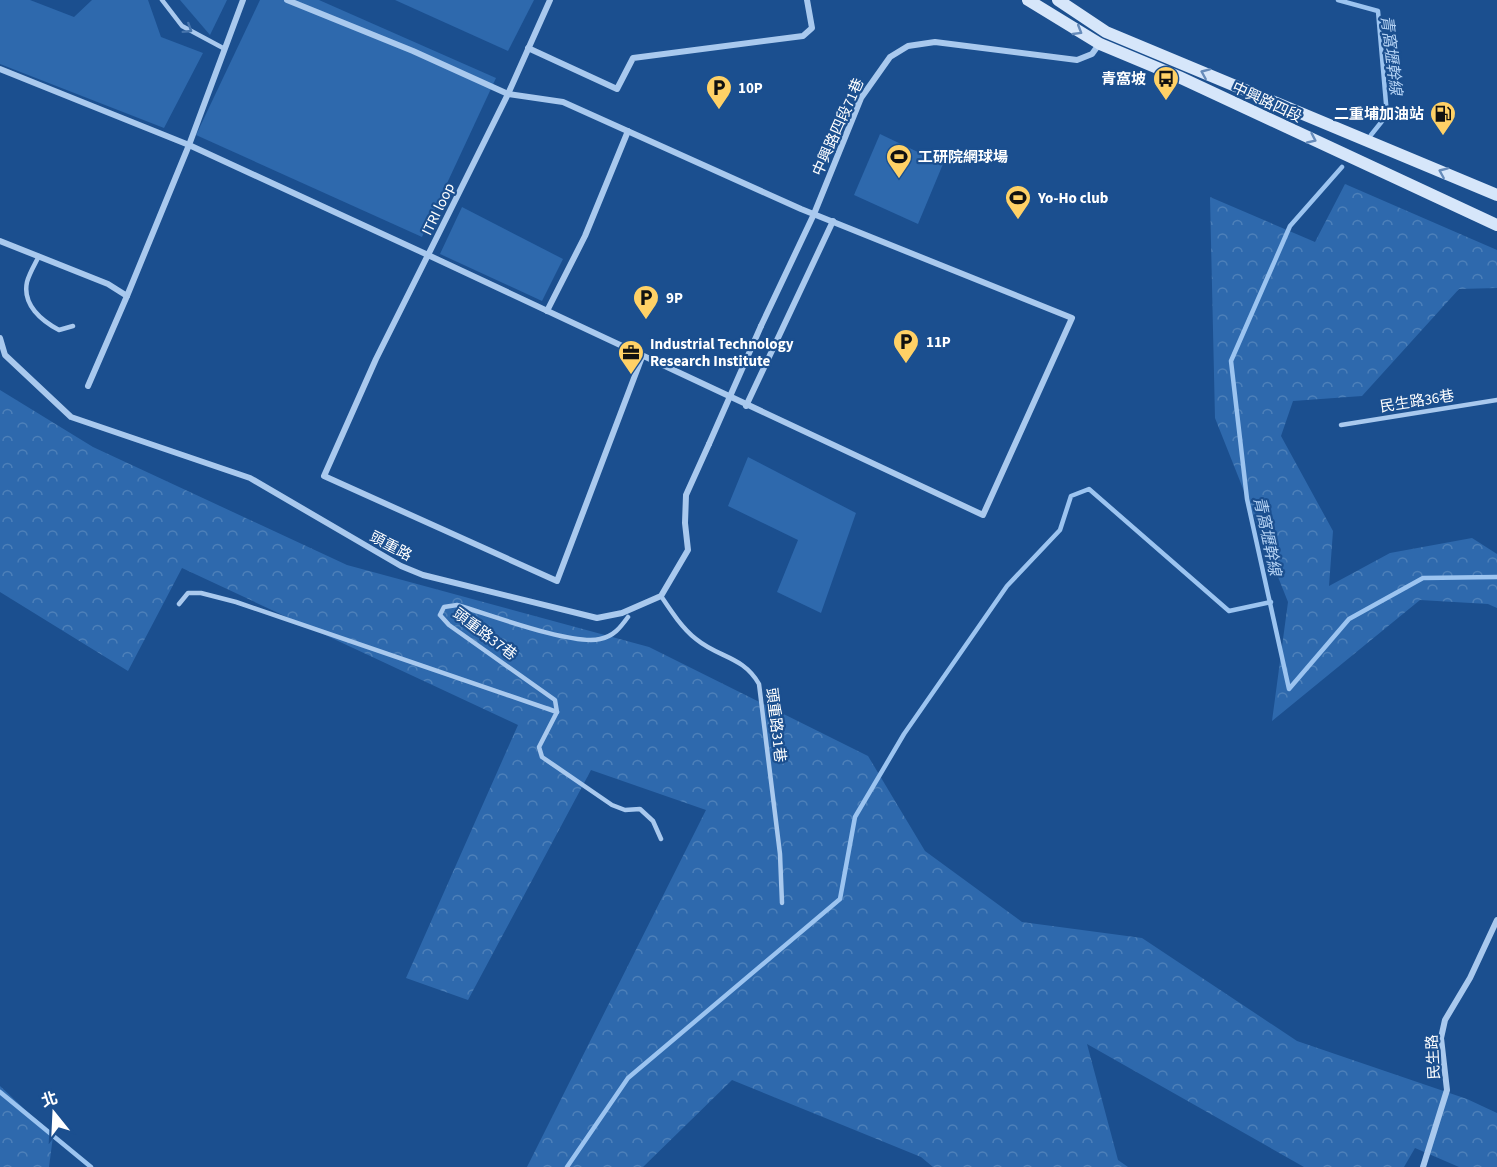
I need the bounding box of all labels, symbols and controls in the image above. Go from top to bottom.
water label: 青窩壢幹線 [1375,14,1407,98]
one-way arrow [182,21,192,33]
one-way arrow [1072,23,1082,35]
bus stop icon: 青窩坡 [1151,64,1181,102]
one-way arrow [1200,68,1211,80]
place label: 青窩坡 [1101,69,1146,90]
parking icon: 10P [704,73,734,111]
street label: 中興路四段71巷 [808,75,869,179]
street label: 中興路四段 [1228,77,1305,128]
place label: 10P [738,78,763,99]
fuel station icon: 二重埔加油站 [1428,99,1458,137]
place label: 二重埔加油站 [1334,104,1424,125]
one-way arrow [1305,131,1316,143]
sports icon: 工研院網球場 [884,142,914,180]
place label: 工研院網球場 [918,147,1008,168]
one-way arrow [1438,167,1449,179]
street label: ITRI loop [417,179,460,239]
sports icon: Yo-Ho club [1003,183,1033,221]
place label: Yo-Ho club [1037,188,1109,209]
parking icon: 9P [631,283,661,321]
place label: 9P [666,288,683,309]
parking icon: 11P [891,327,921,365]
place label: 11P [926,332,951,353]
place label: Industrial Technology Research Institute [650,334,794,372]
office icon: Industrial Technology Research Institute [616,338,646,376]
street label: 民生路36巷 [1378,385,1456,418]
water label: 青窩壢幹線 [1248,495,1287,580]
street label: 頭重路 [366,527,416,566]
street label: 頭重路37巷 [448,603,521,665]
street label: 頭重路31巷 [761,687,790,764]
street label: 民生路 [1422,1034,1445,1080]
north arrow [24,1083,84,1143]
text: 北 [39,1087,61,1113]

